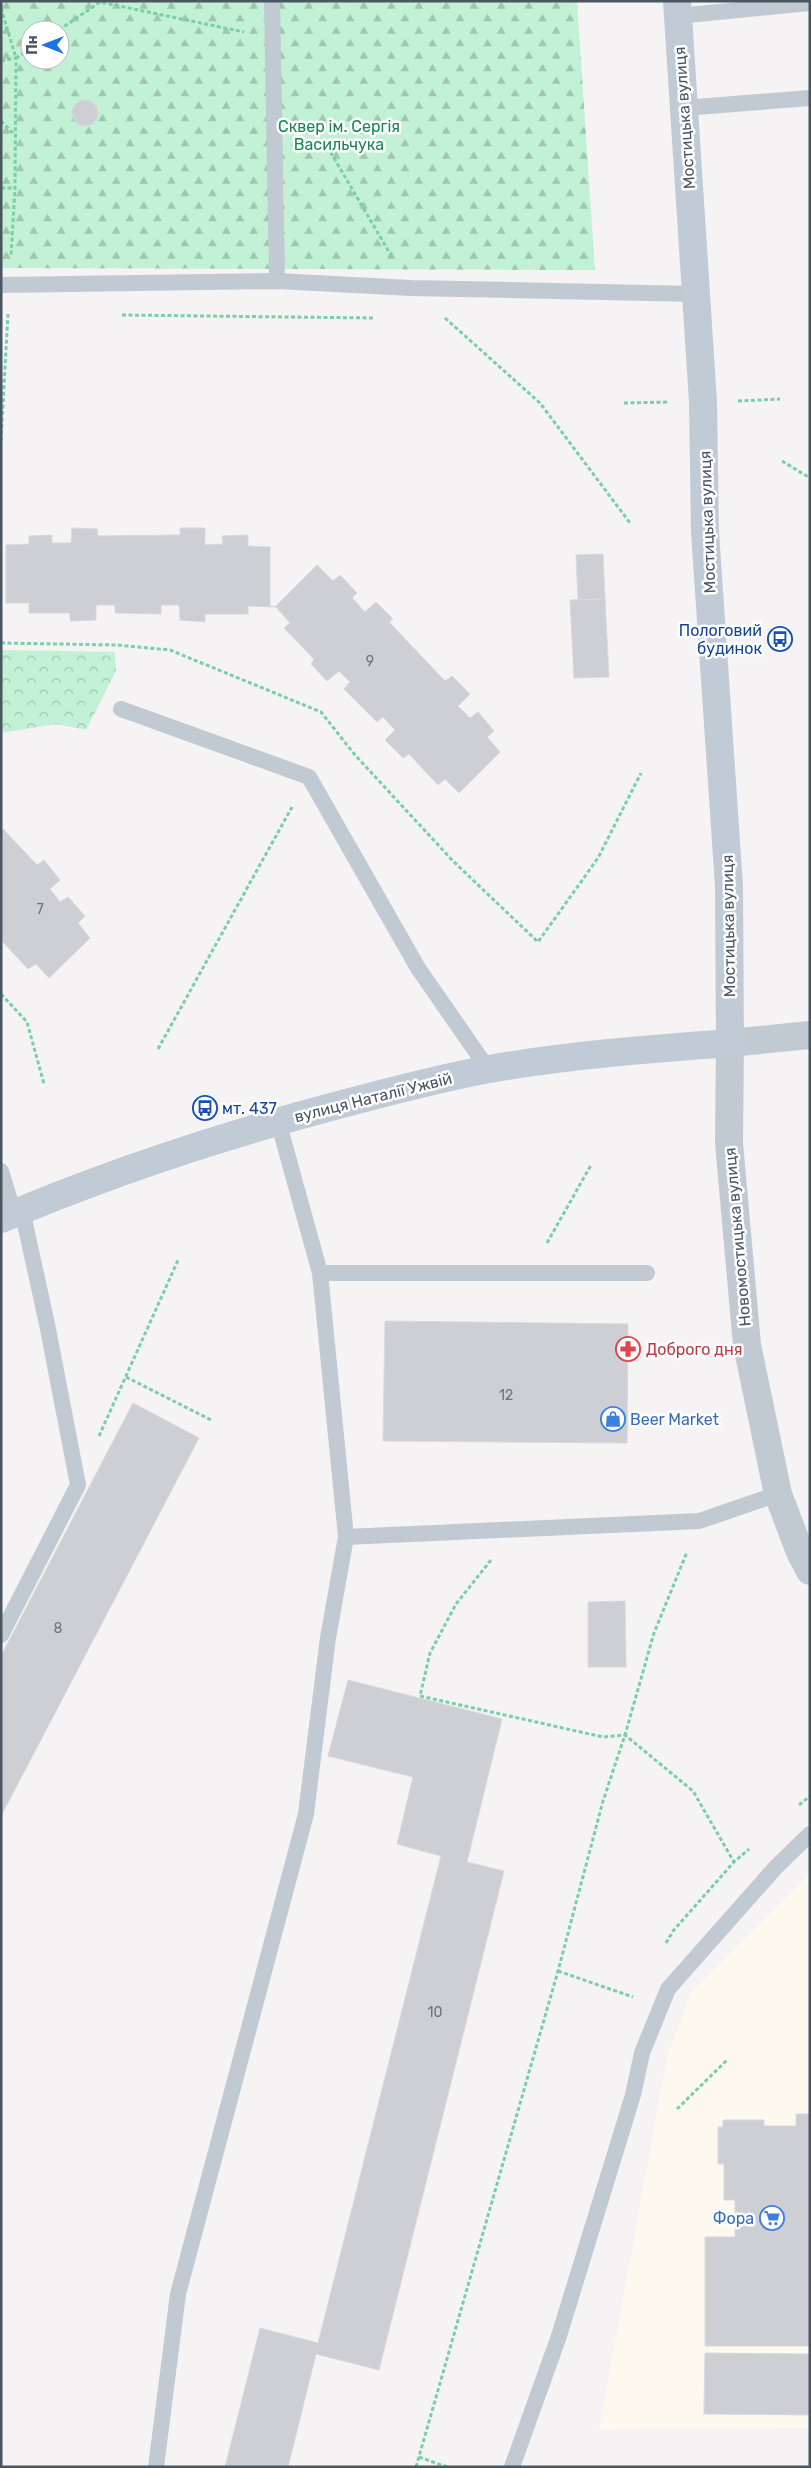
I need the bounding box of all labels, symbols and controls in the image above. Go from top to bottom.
north arrow [20,20,70,70]
text: Пн [24,35,41,55]
street label: Мостицька вулиця [670,46,699,190]
park label: Сквер ім. Сергія Васильчука [278,117,400,154]
street label: Мостицька вулиця [696,450,719,594]
place label: Пологовий будинок [679,621,762,658]
bus stop icon: Пологовий будинок [767,626,793,652]
house number: 9 [366,653,374,670]
street label: Мостицька вулиця [718,854,739,998]
house number: 7 [36,901,44,918]
street label: вулиця Наталії Ужвій [292,1069,454,1126]
bus stop icon: мт. 437 [192,1095,218,1121]
place label: мт. 437 [222,1099,277,1118]
street label: Новомостицька вулиця [720,1147,755,1327]
pharmacy icon: Доброго дня [615,1336,641,1362]
place label: Доброго дня [646,1340,742,1359]
house number: 12 [499,1387,513,1404]
shop icon: Beer Market [600,1406,626,1432]
place label: Beer Market [630,1410,719,1429]
house number: 8 [54,1620,63,1637]
house number: 10 [428,2004,443,2021]
supermarket icon: Фора [759,2205,785,2231]
place label: Фора [713,2209,754,2228]

